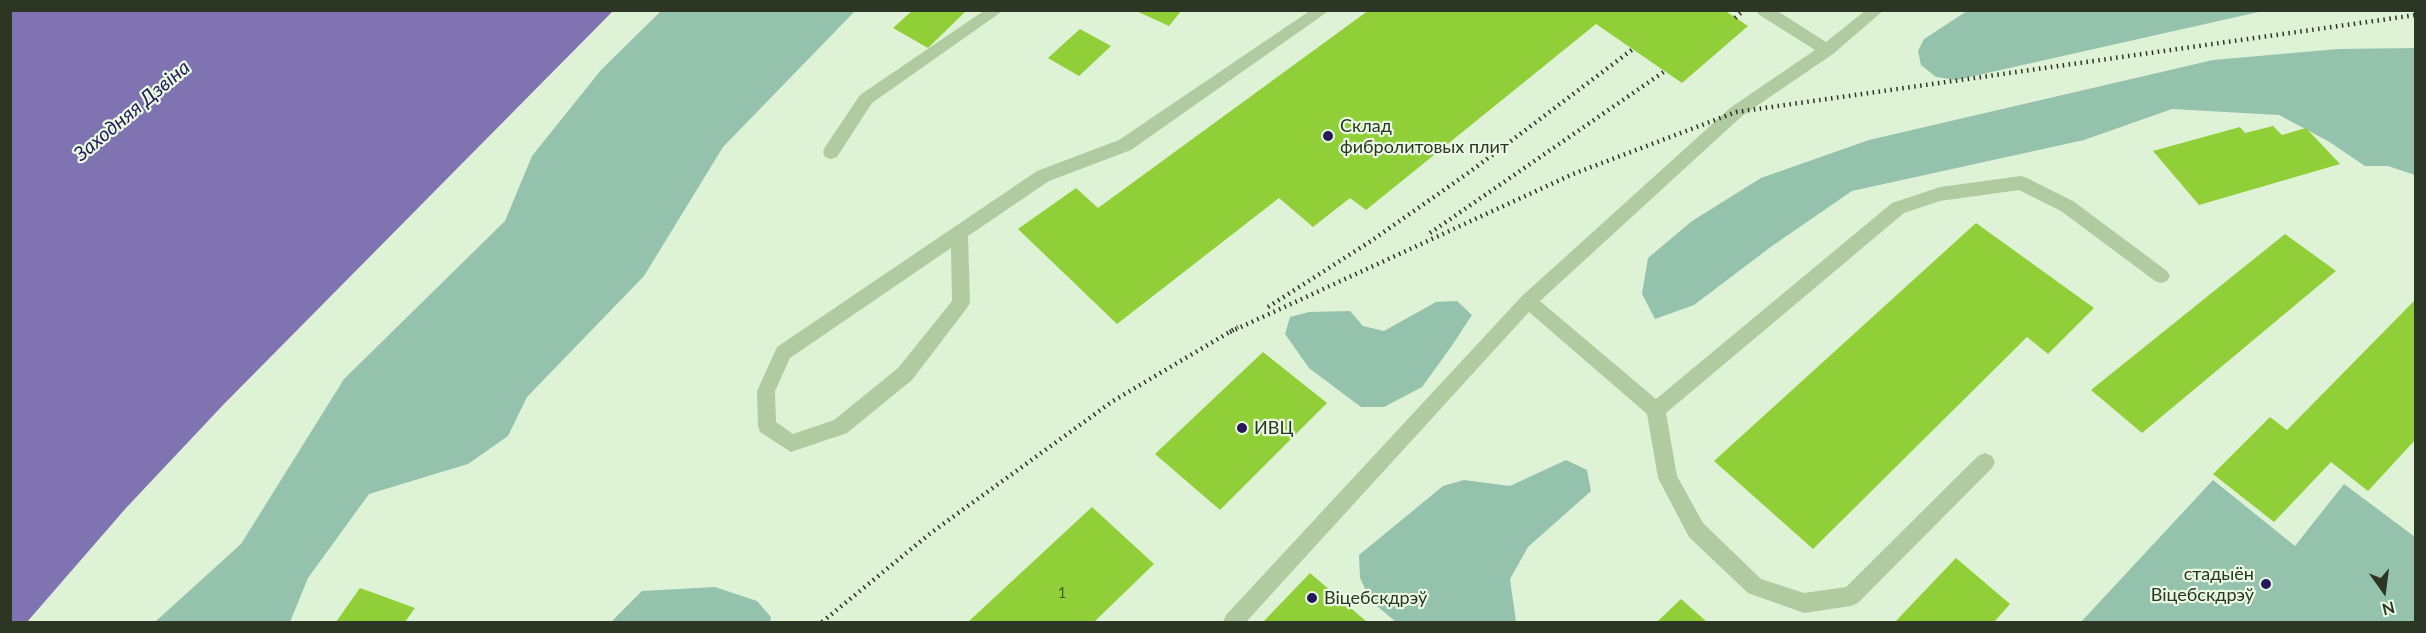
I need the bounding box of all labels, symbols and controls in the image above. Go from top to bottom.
water label: Заходняя Дзвіна [69,56,195,166]
place label: Склад фибролитовых плит [1340,115,1509,158]
marker: Склад фибролитовых плит [1321,129,1335,143]
place label: ИВЦ [1254,417,1293,439]
marker: ИВЦ [1235,421,1249,435]
north arrow [2354,561,2414,621]
place label: стадыён Віцебскдрэў [2151,563,2254,606]
marker: стадыён Віцебскдрэў [2259,577,2273,591]
house number: 1 [1058,584,1066,602]
place label: Віцебскдрэў [1324,587,1427,609]
marker: Віцебскдрэў [1305,591,1319,605]
text: N [2380,598,2397,620]

